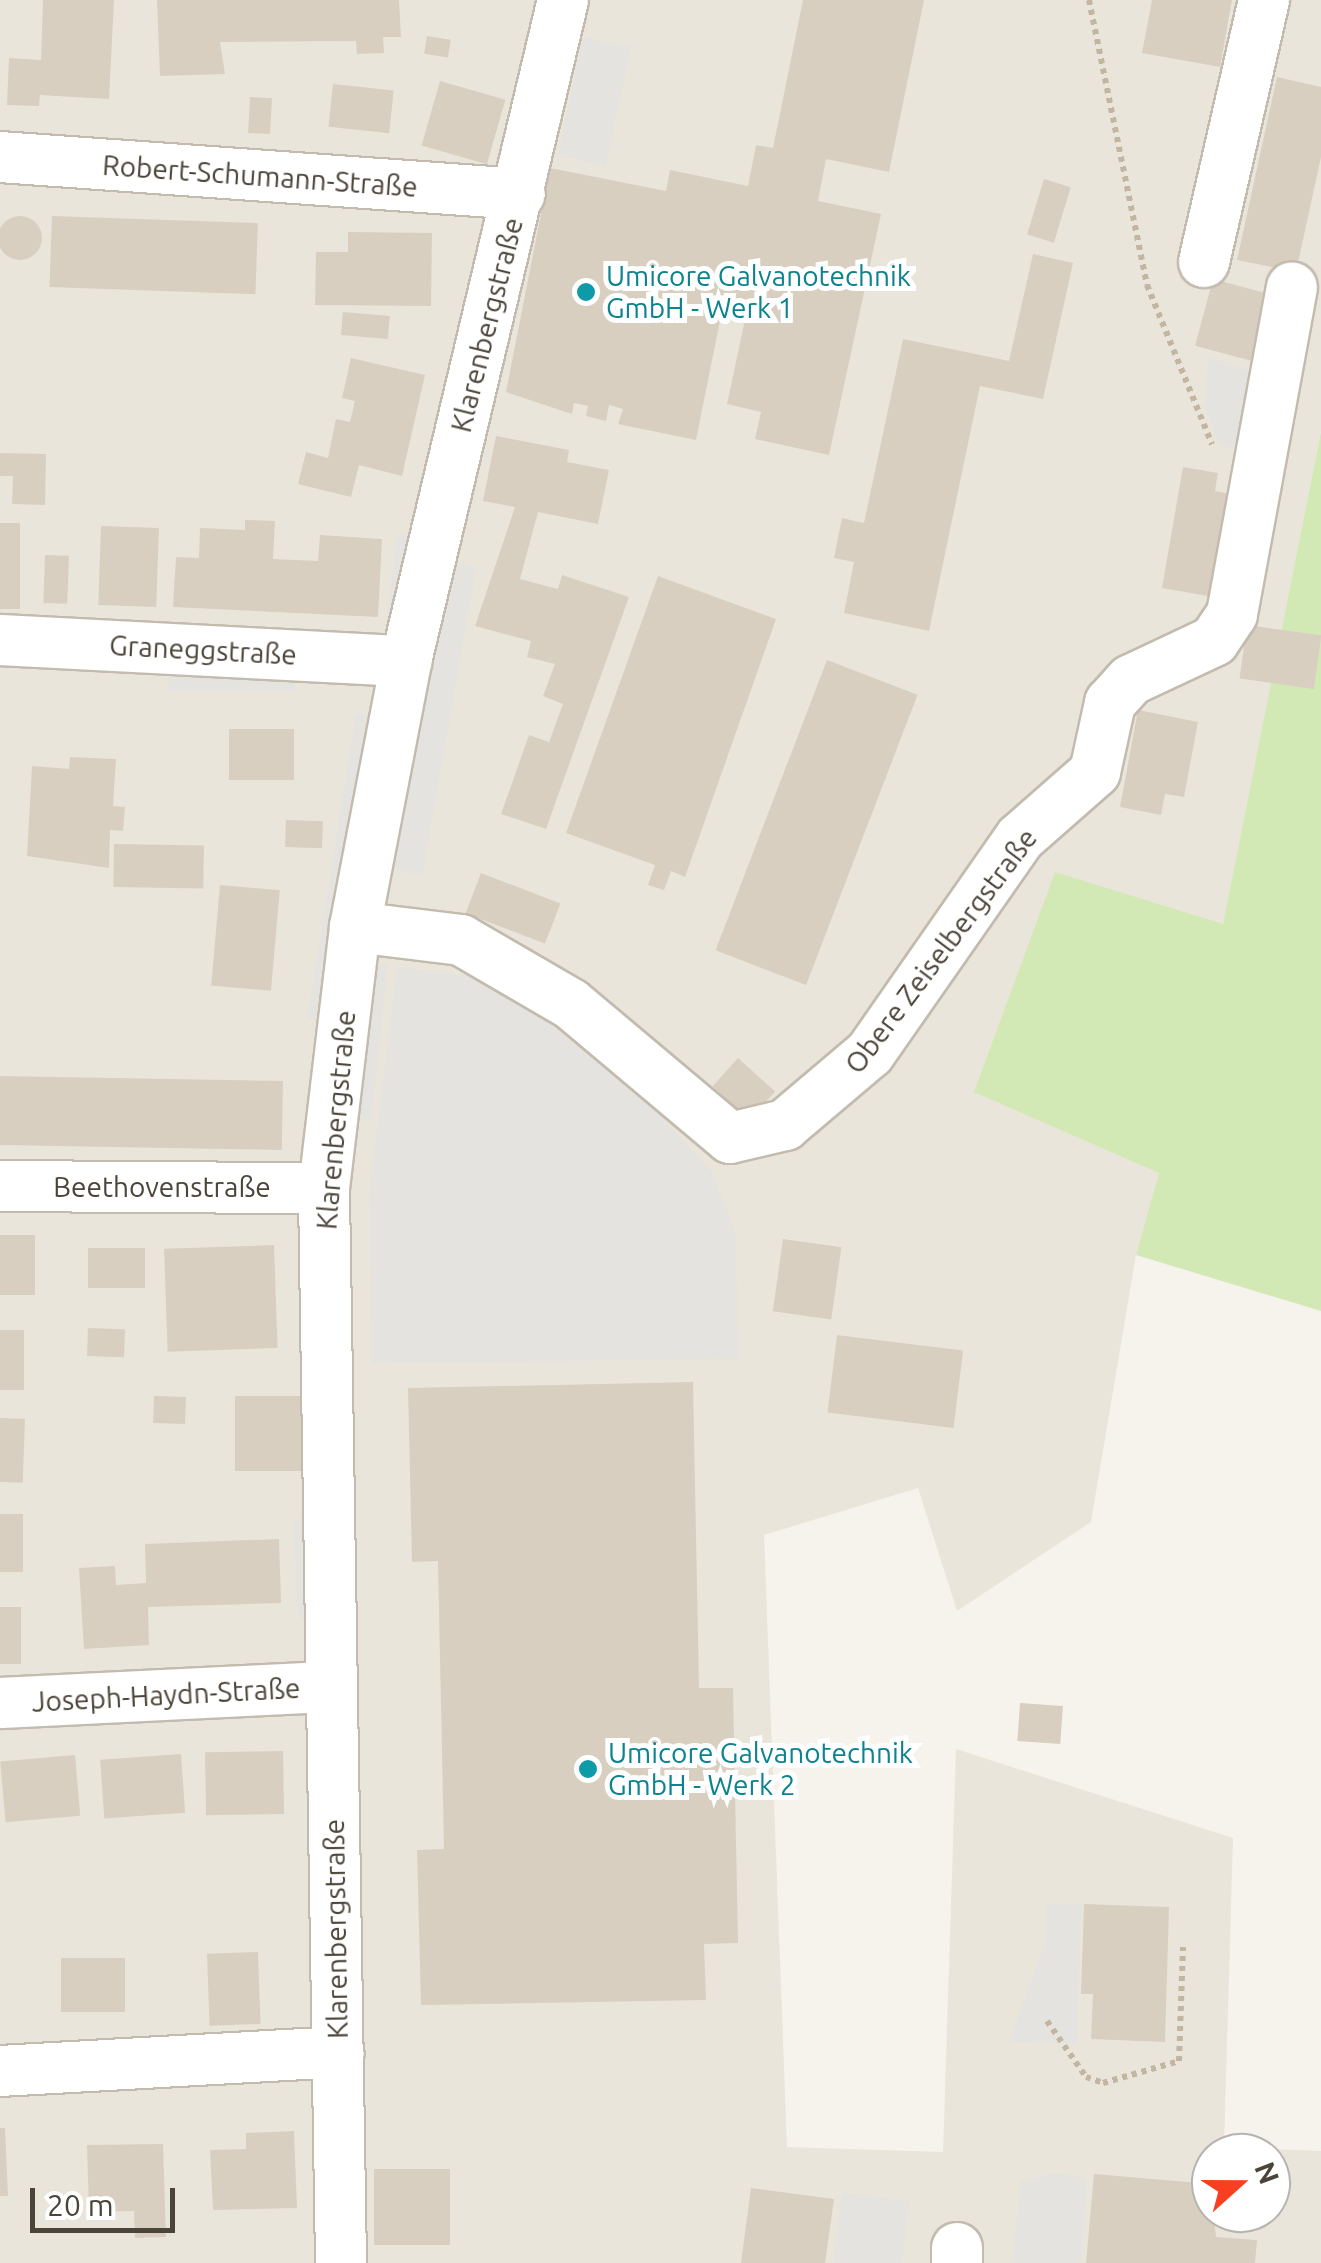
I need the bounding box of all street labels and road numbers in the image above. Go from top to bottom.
street label: Robert-Schumann-Straße [101,148,419,204]
street label: Klarenbergstraße [444,214,530,436]
street label: Graneggstraße [108,628,298,672]
street label: Obere Zeiselbergstraße [838,822,1044,1080]
street label: Klarenbergstraße [310,1009,362,1231]
street label: Beethovenstraße [53,1170,271,1204]
street label: Joseph-Haydn-Straße [31,1671,301,1719]
street label: Klarenbergstraße [317,1819,355,2039]

